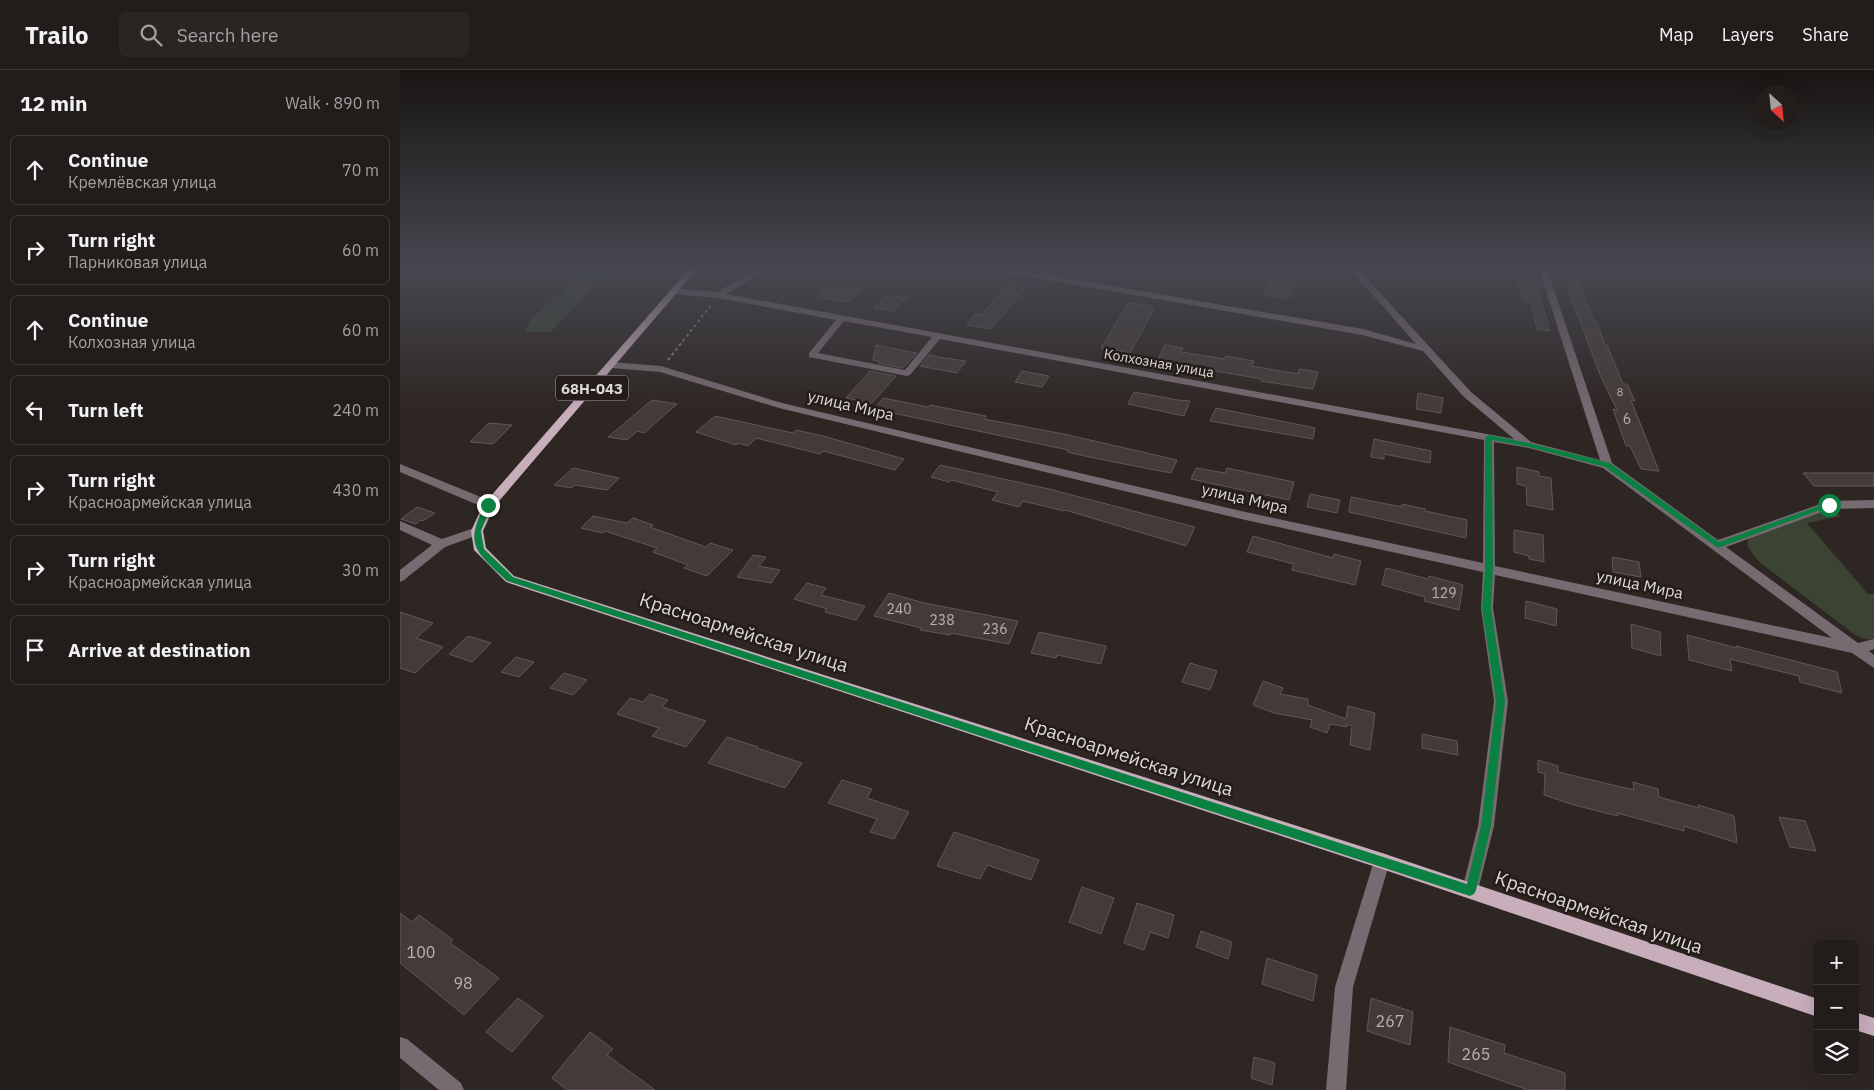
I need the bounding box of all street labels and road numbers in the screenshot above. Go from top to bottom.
street label: Колхозная улица [1102,344,1216,382]
road number: 68Н-043 [556,376,628,400]
street label: улица Мира [806,385,897,425]
street label: улица Мира [1200,478,1291,518]
street label: улица Мира [1595,565,1686,603]
street label: Красноармейская улица [636,587,852,677]
street label: Красноармейская улица [1021,711,1237,801]
street label: Красноармейская улица [1492,865,1706,959]

